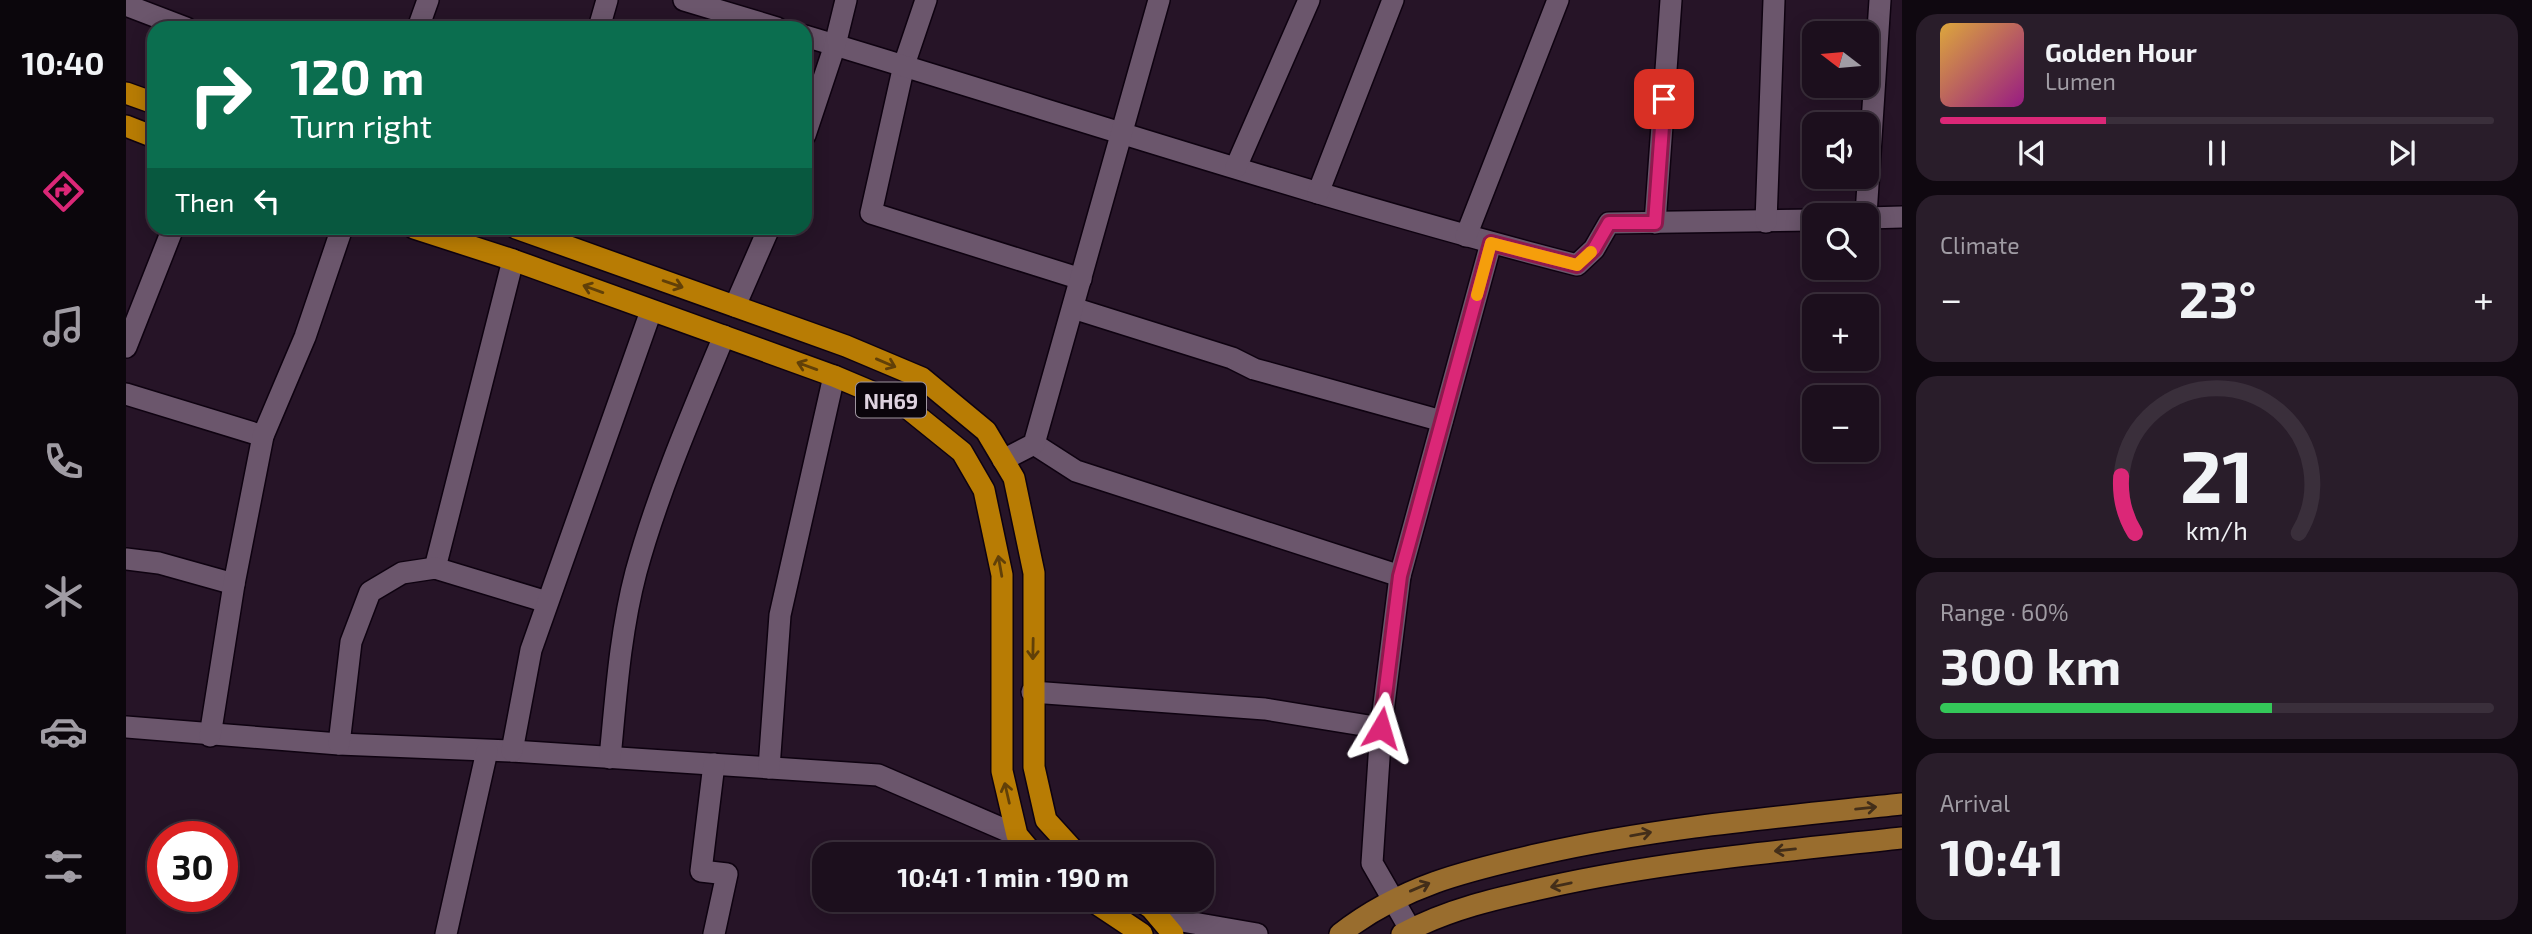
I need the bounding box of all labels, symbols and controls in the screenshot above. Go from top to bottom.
north arrow [1802,21,1880,98]
map controls [1802,21,1879,462]
text: Golden Hour [2045,36,2197,67]
text: 10:40 [22,43,104,81]
text: 120 m [290,46,424,105]
icon: right [175,49,266,140]
text: Lumen [2045,67,2116,95]
pin [1634,69,1694,129]
icon: arrive [1645,80,1683,118]
text: Turn right [290,106,432,144]
button: sound [1802,112,1879,189]
icon: previous [2013,134,2051,172]
icon: pause [2198,134,2236,172]
icon: next [2383,134,2421,172]
icon: directions [39,167,88,216]
icon: left [248,182,286,220]
text: Then [175,186,234,217]
button: search [1802,203,1879,280]
text: Climate [1940,231,2020,259]
text: 23° [2179,266,2256,328]
text: − [1940,275,1962,321]
text: + [2473,275,2494,321]
one-way arrow [661,279,683,291]
one-way arrow [582,282,604,294]
button: + [1802,294,1879,371]
icon: music [39,302,88,351]
one-way arrow [875,357,896,370]
one-way arrow [796,359,818,371]
road number: NH69 [856,382,926,418]
button: − [1802,385,1879,462]
text: 21 [2180,430,2254,518]
icon: phone [39,437,88,486]
text: km/h [2186,515,2248,545]
one-way arrow [993,555,1006,578]
icon: climate [39,572,88,621]
text: Range · 60% [1940,598,2069,626]
text: 300 km [1940,633,2121,695]
one-way arrow [1026,637,1040,660]
position arrow [1344,691,1418,765]
icon: car [39,707,88,756]
one-way arrow [1000,782,1013,805]
text: Arrival [1940,789,2010,817]
one-way arrow [1855,801,1877,814]
speed limit sign: 30 [147,821,238,912]
text: 10:41 [1940,824,2064,886]
one-way arrow [1629,827,1652,841]
icon: filters [39,842,88,891]
one-way arrow [1775,844,1797,857]
text: 10:41 · 1 min · 190 m [897,861,1129,892]
one-way arrow [1550,878,1573,892]
one-way arrow [1408,880,1430,893]

